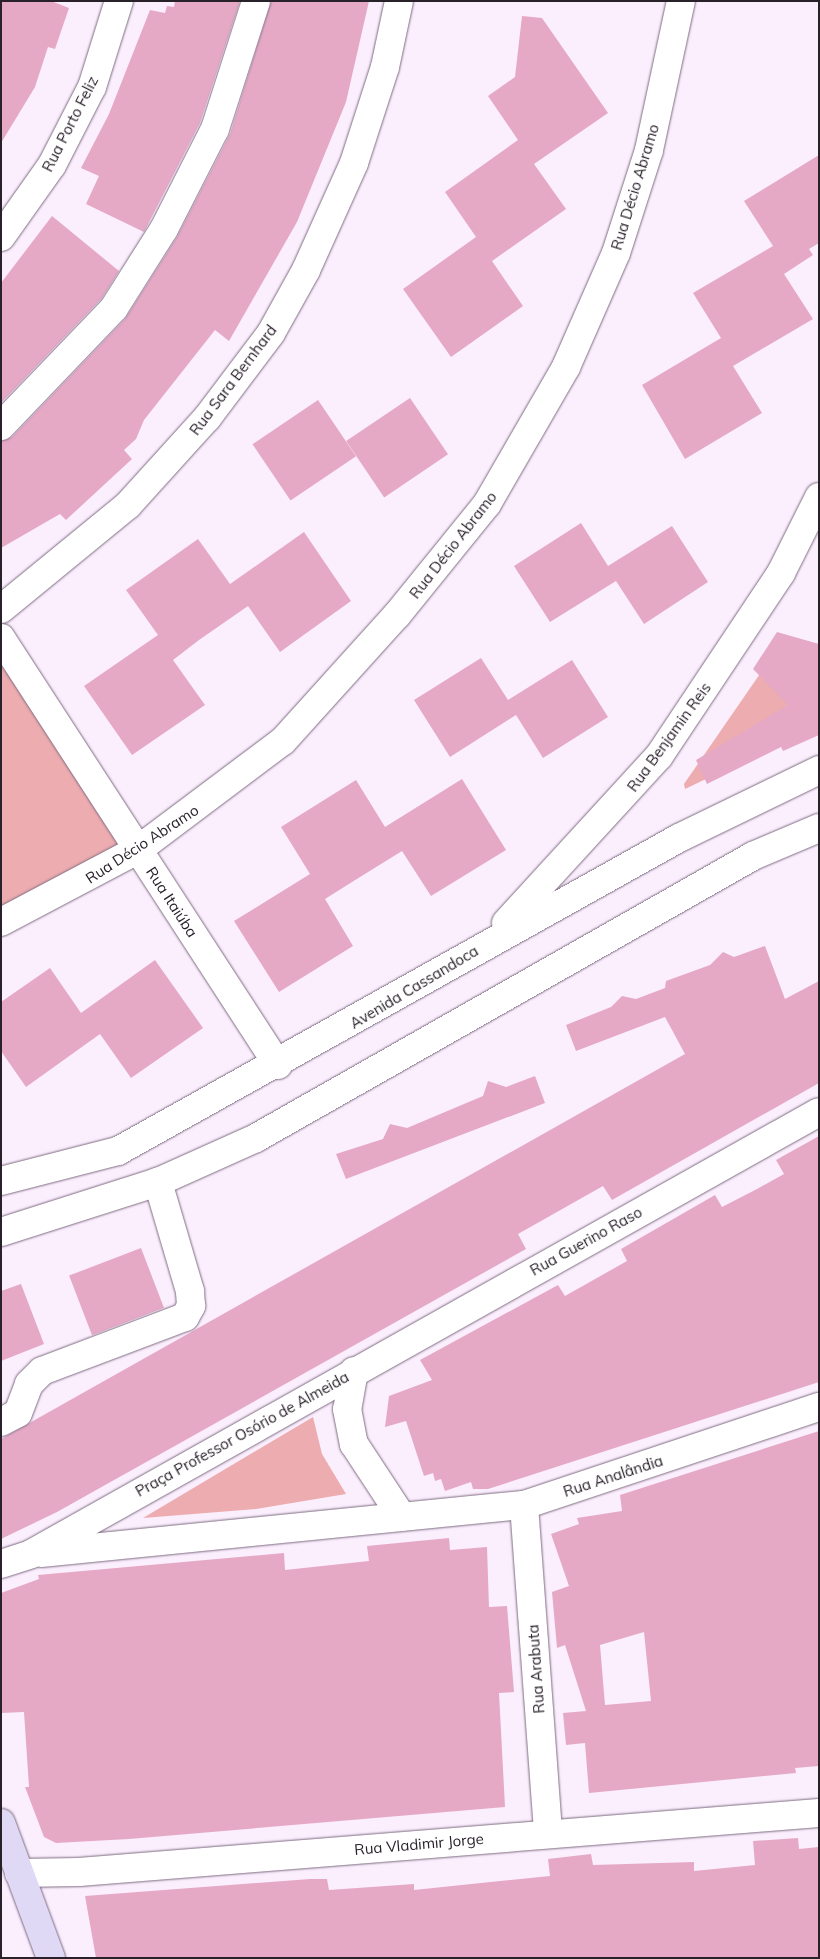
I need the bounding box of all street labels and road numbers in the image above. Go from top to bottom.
street label: Rua Porto Feliz [38,73,102,175]
street label: Rua Décio Abramo [607,122,663,252]
street label: Rua Sara Bernhard [186,321,280,439]
street label: Rua Décio Abramo [406,488,500,602]
street label: Rua Benjamin Reis [623,679,715,795]
street label: Rua Décio Abramo [82,801,202,887]
street label: Rua Itaiúba [143,863,201,941]
street label: Avenida Cassandoca [347,942,481,1032]
street label: Rua Guerino Raso [527,1203,645,1279]
street label: Praça Professor Osório de Almeida [132,1368,352,1500]
street label: Rua Analândia [561,1451,665,1501]
street label: Rua Arabuta [524,1624,548,1714]
street label: Rua Vladimir Jorge [354,1829,484,1859]

